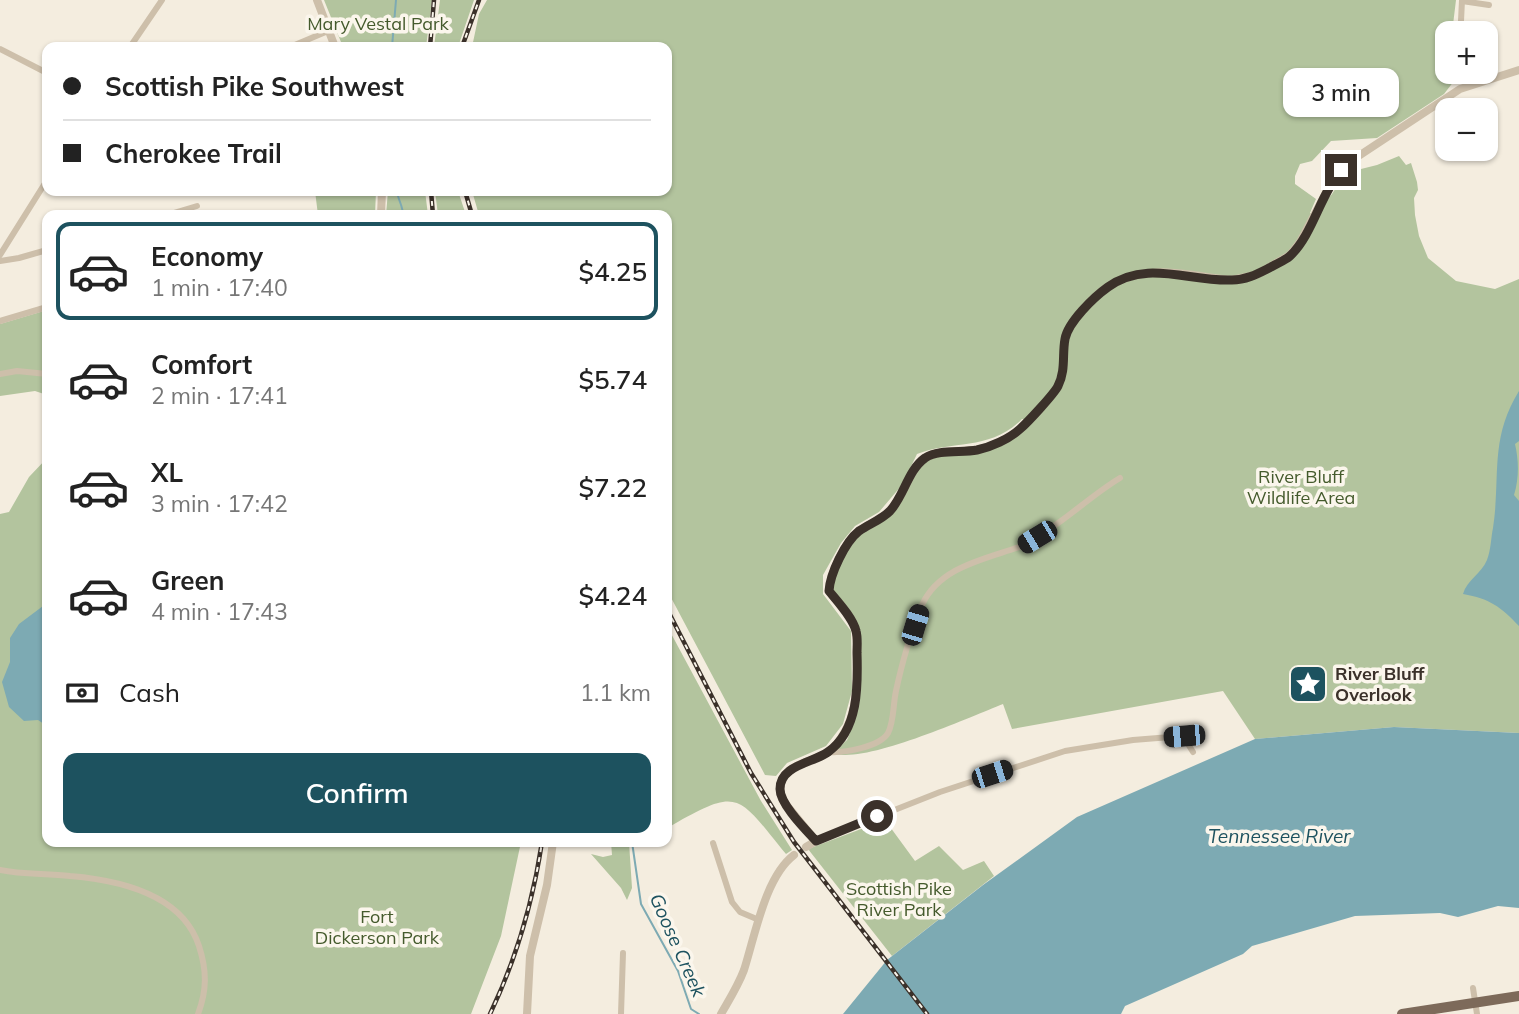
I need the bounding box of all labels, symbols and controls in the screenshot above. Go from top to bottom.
park label: Mary Vestal Park [307,12,450,35]
map controls [1435,21,1498,161]
button: + [1435,21,1498,84]
callout: 3 min [1283,68,1399,118]
text: Scottish Pike Southwest [105,70,404,103]
text: 3 min [1311,78,1371,107]
button: − [1435,98,1498,161]
text: Cherokee Trail [105,137,282,170]
route end [1325,154,1357,186]
icon: car [67,240,130,303]
text: Economy [151,240,263,273]
text: $4.25 [578,255,647,288]
text: 1 min · 17:40 [151,273,288,302]
icon: car [67,348,130,411]
text: Comfort [151,348,252,381]
text: $5.74 [578,363,647,396]
text: 2 min · 17:41 [151,381,288,410]
icon: car [67,456,130,519]
text: XL [151,456,183,489]
park label: River Bluff Wildlife Area [1247,465,1355,509]
text: $7.22 [578,471,647,504]
text: 3 min · 17:42 [151,489,288,518]
car [1014,517,1061,557]
icon: car [67,564,130,627]
text: Green [151,564,224,597]
text: $4.24 [578,579,647,612]
text: 4 min · 17:43 [151,597,288,626]
car [899,602,932,648]
place label: River Bluff Overlook [1335,662,1425,706]
place icon: River Bluff Overlook [1287,663,1329,705]
icon: cash [63,674,101,712]
text: Cash [119,676,180,709]
text: 1.1 km [580,678,651,707]
car [1163,724,1206,748]
button: Confirm [63,753,651,833]
car [969,758,1016,790]
route start [861,800,893,832]
water label: Tennessee River [1208,824,1351,848]
park label: Scottish Pike River Park [846,877,952,921]
water label: Goose Creek [645,890,712,1001]
park label: Fort Dickerson Park [315,905,440,949]

